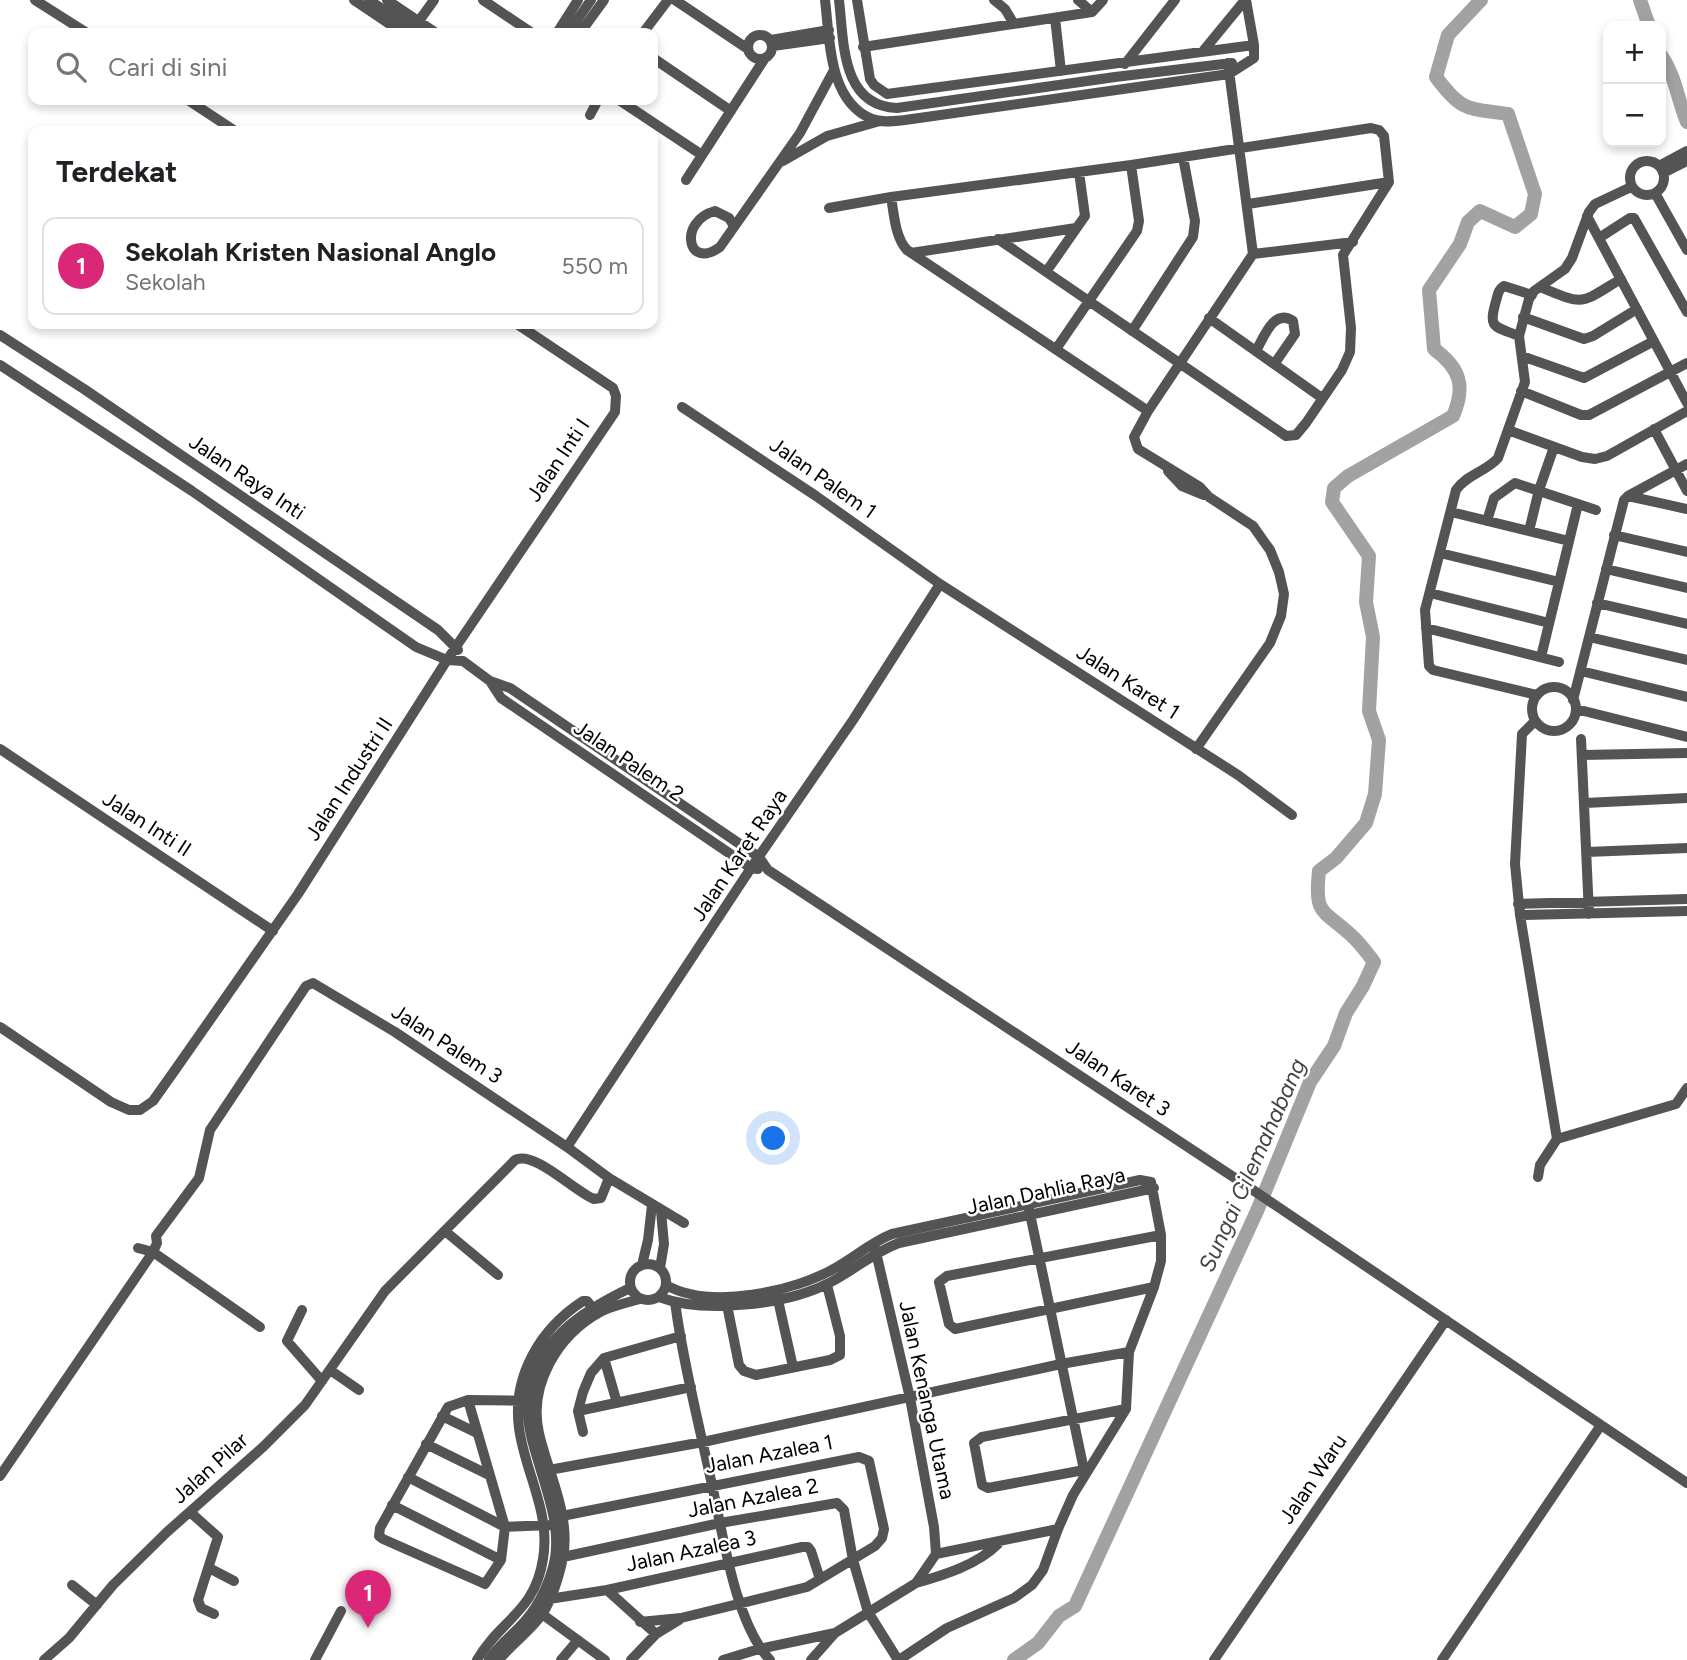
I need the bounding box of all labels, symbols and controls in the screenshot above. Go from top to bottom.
map controls [1603,21,1666,147]
button: + [1603,21,1666,84]
search box [28,28,658,105]
icon: search [52,48,90,86]
text: Cari di sini [108,51,228,83]
button: − [1603,84,1666,147]
text: Terdekat [56,153,177,190]
text: Sekolah Kristen Nasional Anglo [125,236,496,268]
text: 1 [76,252,86,280]
text: 550 m [562,252,628,280]
text: Sekolah [125,268,206,296]
street label: Jalan Inti I [521,413,594,506]
street label: Jalan Raya Inti [185,429,310,525]
street label: Jalan Palem 1 [765,432,881,523]
street label: Jalan Karet 1 [1072,639,1184,724]
street label: Jalan Industri II [300,713,398,845]
street label: Jalan Palem 2 [570,715,689,807]
street label: Jalan Karet Raya [685,784,792,926]
street label: Jalan Inti II [98,786,196,861]
street label: Jalan Palem 3 [387,999,507,1089]
street label: Jalan Karet 3 [1061,1034,1175,1122]
water label: Sungai Cilemahabang [1192,1054,1312,1276]
your location [756,1121,790,1155]
street label: Jalan Dahlia Raya [964,1162,1127,1219]
street label: Jalan Kenanga Utama [894,1298,961,1501]
street label: Jalan Pilar [167,1427,253,1508]
street label: Jalan Azalea 1 [703,1429,835,1478]
street label: Jalan Waru [1274,1429,1352,1528]
street label: Jalan Azalea 2 [685,1473,820,1522]
street label: Jalan Azalea 3 [624,1525,758,1577]
pin: 1 [345,1570,391,1628]

